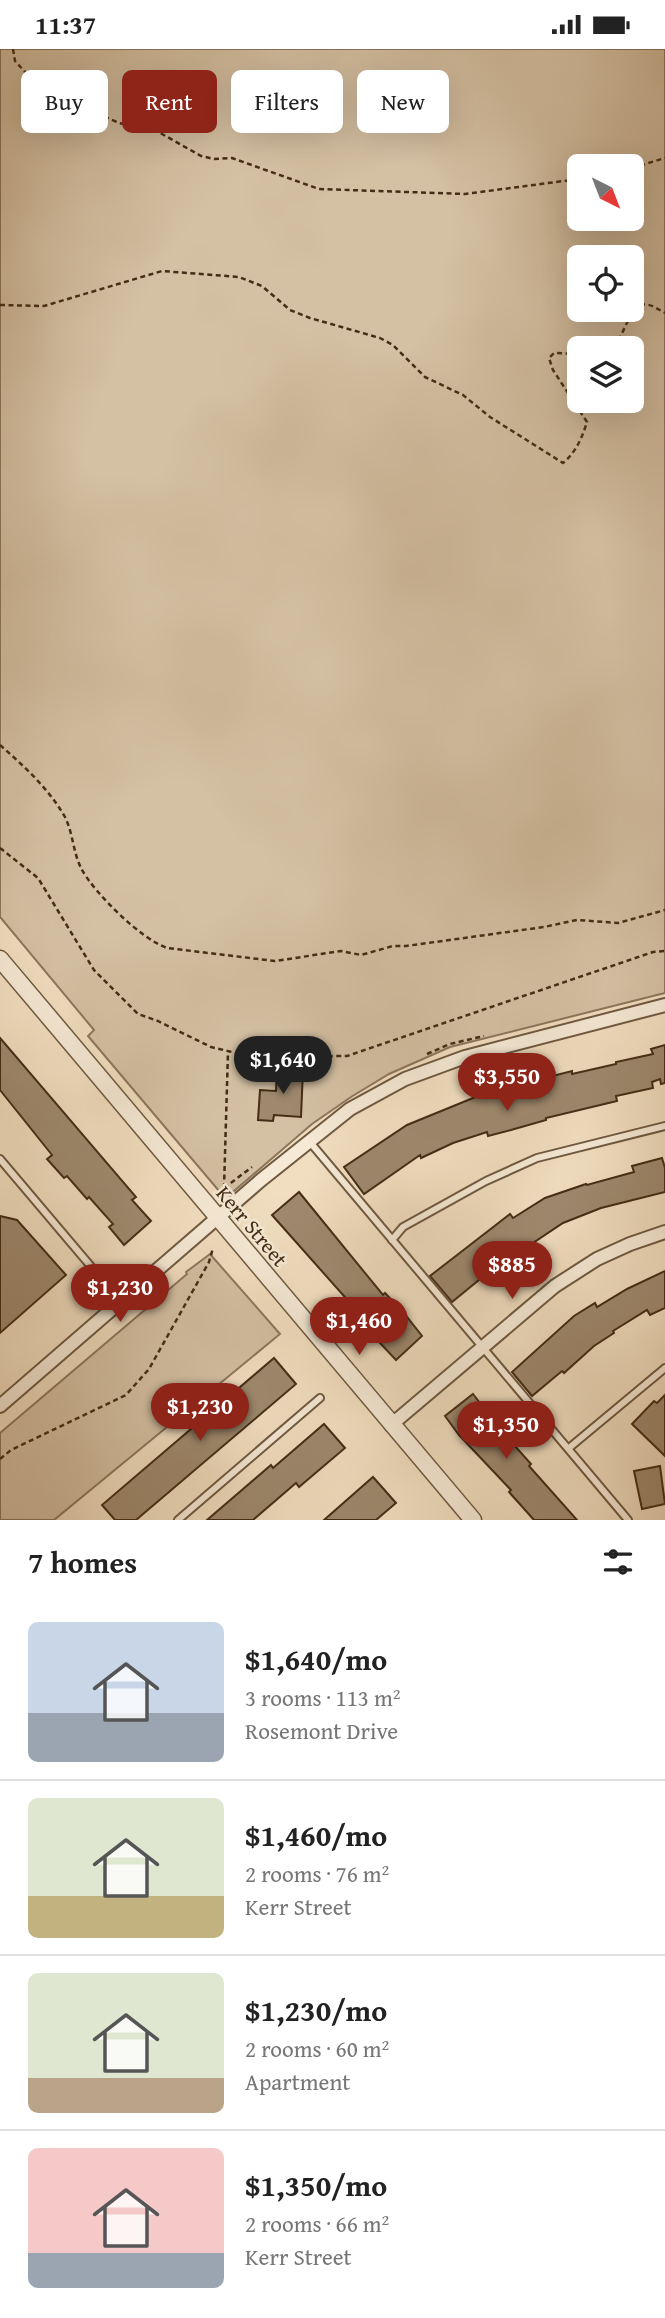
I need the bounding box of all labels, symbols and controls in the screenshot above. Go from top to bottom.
text: 11:37 [35,5,96,44]
chip: Buy [21,70,108,133]
chip: Rent [122,70,217,133]
chip: Filters [231,70,343,133]
chip: New [357,70,449,133]
north arrow [567,154,644,231]
map controls [567,154,644,413]
button: locate [567,245,644,322]
button: layers [567,336,644,413]
pin: $1,640 [226,1037,340,1096]
text: $1,640 [250,1042,316,1075]
pin: $3,550 [450,1053,564,1113]
text: $3,550 [474,1059,540,1092]
street label: Kerr Street [209,1179,296,1274]
pin: $885 [471,1241,553,1301]
text: $885 [488,1247,536,1280]
pin: $1,230 [63,1265,177,1324]
text: $1,230 [87,1270,153,1303]
pin: $1,460 [302,1297,416,1357]
text: $1,460 [326,1303,392,1336]
pin: $1,230 [143,1383,257,1443]
text: $1,230 [167,1389,233,1422]
pin: $1,350 [449,1401,563,1461]
text: $1,350 [473,1407,539,1440]
text: 7 homes [28,1540,137,1584]
icon: filters [599,1543,637,1581]
text: $1,640/mo [245,1637,387,1681]
icon: home [84,1650,168,1734]
text: 3 rooms · 113 m² [245,1681,400,1714]
text: Rosemont Drive [245,1714,398,1747]
text: $1,460/mo [245,1813,387,1857]
icon: home [84,1826,168,1910]
text: 2 rooms · 76 m² [245,1857,389,1890]
text: Kerr Street [245,1890,352,1923]
text: $1,230/mo [245,1988,387,2032]
icon: home [84,2001,168,2085]
text: 2 rooms · 60 m² [245,2032,389,2065]
text: Apartment [245,2065,350,2098]
text: $1,350/mo [245,2163,387,2207]
icon: home [84,2176,168,2260]
text: 2 rooms · 66 m² [245,2207,389,2240]
text: Kerr Street [245,2240,352,2273]

